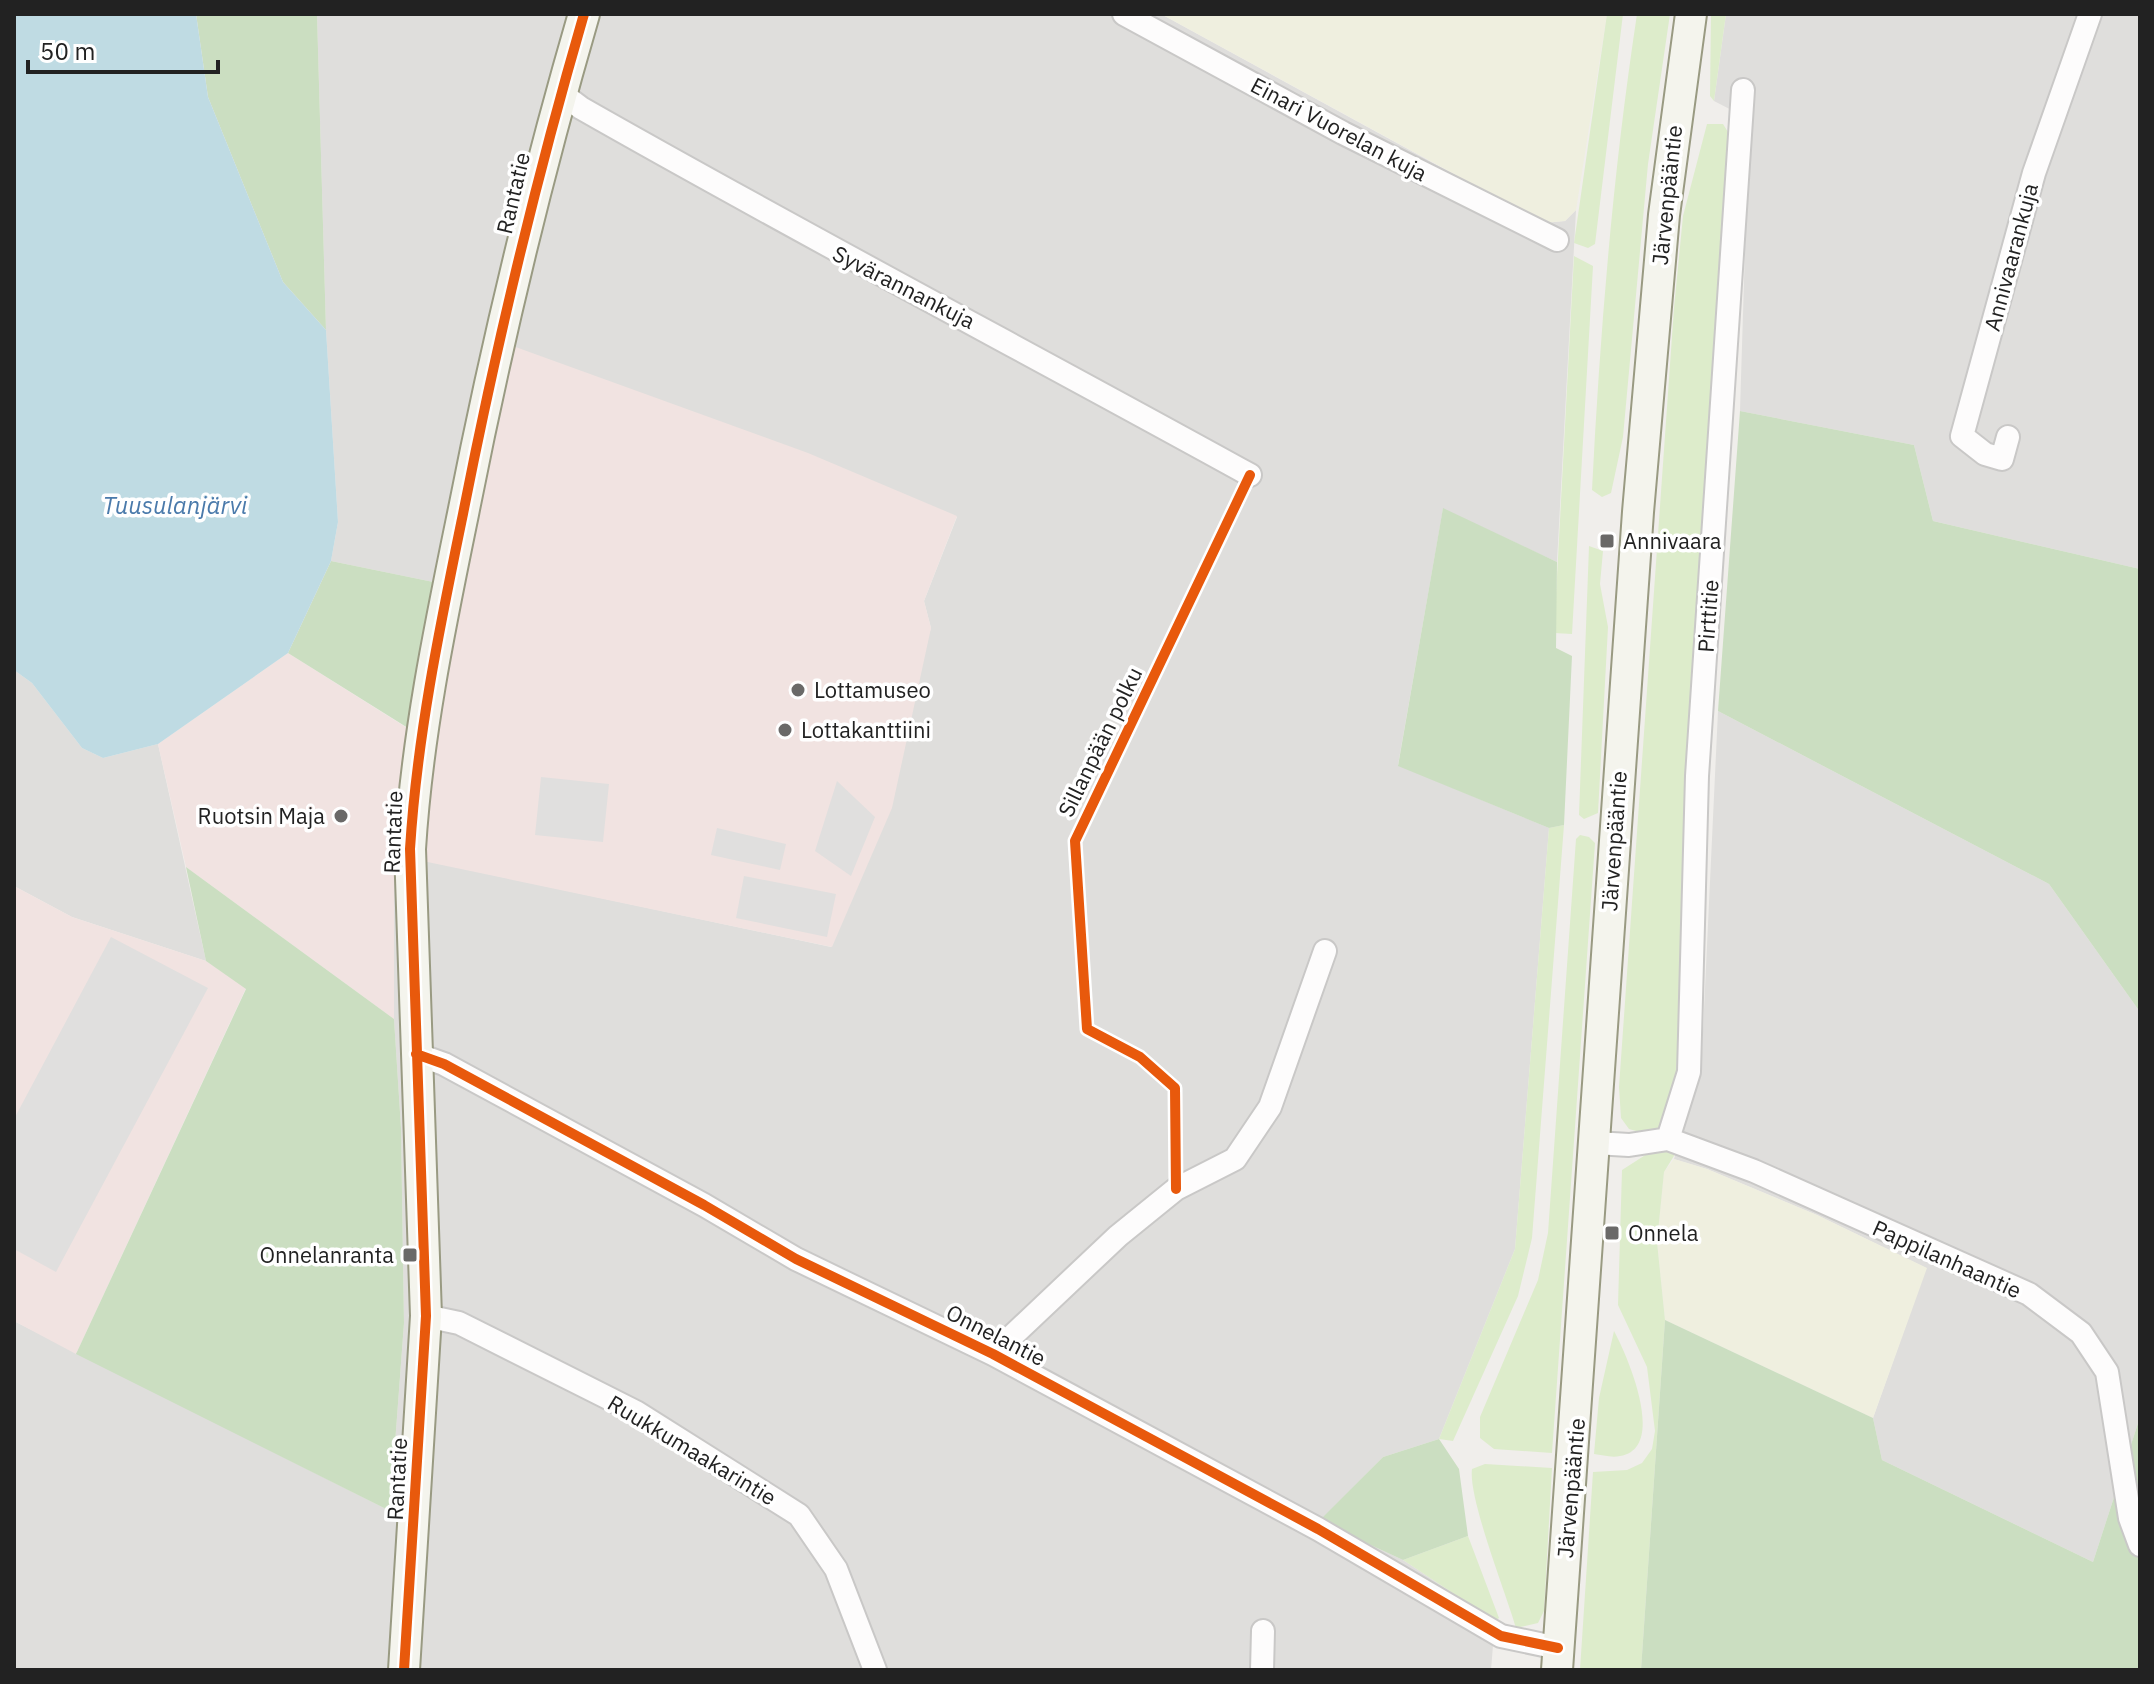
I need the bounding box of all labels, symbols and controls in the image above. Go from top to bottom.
scale bar [28,24,218,74]
text: 50 m [40,35,95,67]
street label: Einari Vuorelan kuja [1246,70,1433,187]
street label: Järvenpääntie [1645,124,1688,266]
street label: Rantatie [489,149,536,237]
street label: Annivaarankuja [1977,179,2044,334]
street label: Syvärannankuja [828,238,981,335]
water label: Tuusulanjärvi [103,489,248,521]
place label: Annivaara [1623,526,1722,555]
marker: Annivaara [1598,532,1616,550]
street label: Pirttitie [1690,579,1725,653]
street label: Sillanpään polku [1051,662,1148,822]
place label: Lottamuseo [814,675,931,704]
marker: Lottamuseo [789,681,807,699]
place label: Lottakanttiini [801,715,931,744]
marker: Lottakanttiini [776,721,794,739]
street label: Järvenpääntie [1594,770,1633,912]
street label: Rantatie [377,790,408,874]
place label: Ruotsin Maja [198,801,325,830]
marker: Ruotsin Maja [332,807,350,825]
street label: Pappilanhaantie [1868,1213,2026,1304]
place label: Onnela [1628,1218,1699,1247]
marker: Onnela [1603,1224,1621,1242]
place label: Onnelanranta [259,1240,394,1269]
marker: Onnelanranta [401,1246,419,1264]
street label: Onnelantie [941,1297,1051,1372]
street label: Ruukkumaakarintie [603,1388,782,1511]
street label: Järvenpääntie [1550,1417,1591,1559]
street label: Rantatie [380,1437,413,1521]

